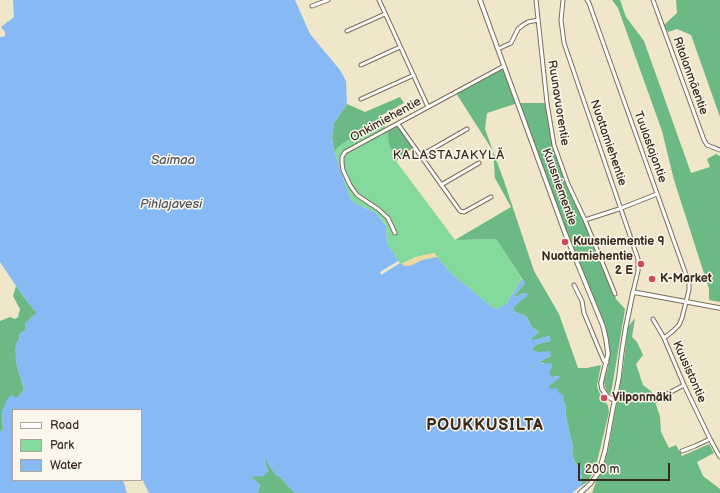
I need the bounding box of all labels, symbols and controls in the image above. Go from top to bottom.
street label: Ritalanmäentie [669,35,711,117]
street label: Ruunavuorentie [544,59,572,147]
street label: Onkimiehentie [348,95,424,145]
street label: Nuottamiehentie [587,98,629,188]
street label: Tuulastajantie [630,109,670,185]
street label: Kuusniementie [538,147,580,227]
district label: KALASTAJAKYLÄ [393,148,505,164]
water label: Saimaa [151,153,195,169]
water label: Pihlajavesi [140,197,202,213]
place label: Kuusniementie 9 [573,235,664,249]
marker: Kuusniementie 9 [560,237,570,247]
place label: Nuottamiehentie 2 E [542,250,633,278]
marker: Nuottamiehentie 2 E [636,259,646,269]
place label: K-Market [660,272,712,286]
marker: K-Market [647,274,657,284]
street label: Kuusistontie [669,339,709,405]
place label: Vilponmäki [612,391,672,405]
marker: Vilponmäki [599,393,609,403]
legend [12,409,142,481]
district label: POUKKUSILTA [426,416,544,436]
text: Road [50,418,79,433]
text: Park [50,438,74,453]
scale bar [580,455,672,481]
text: Water [50,458,82,473]
text: 200 m [585,462,619,477]

